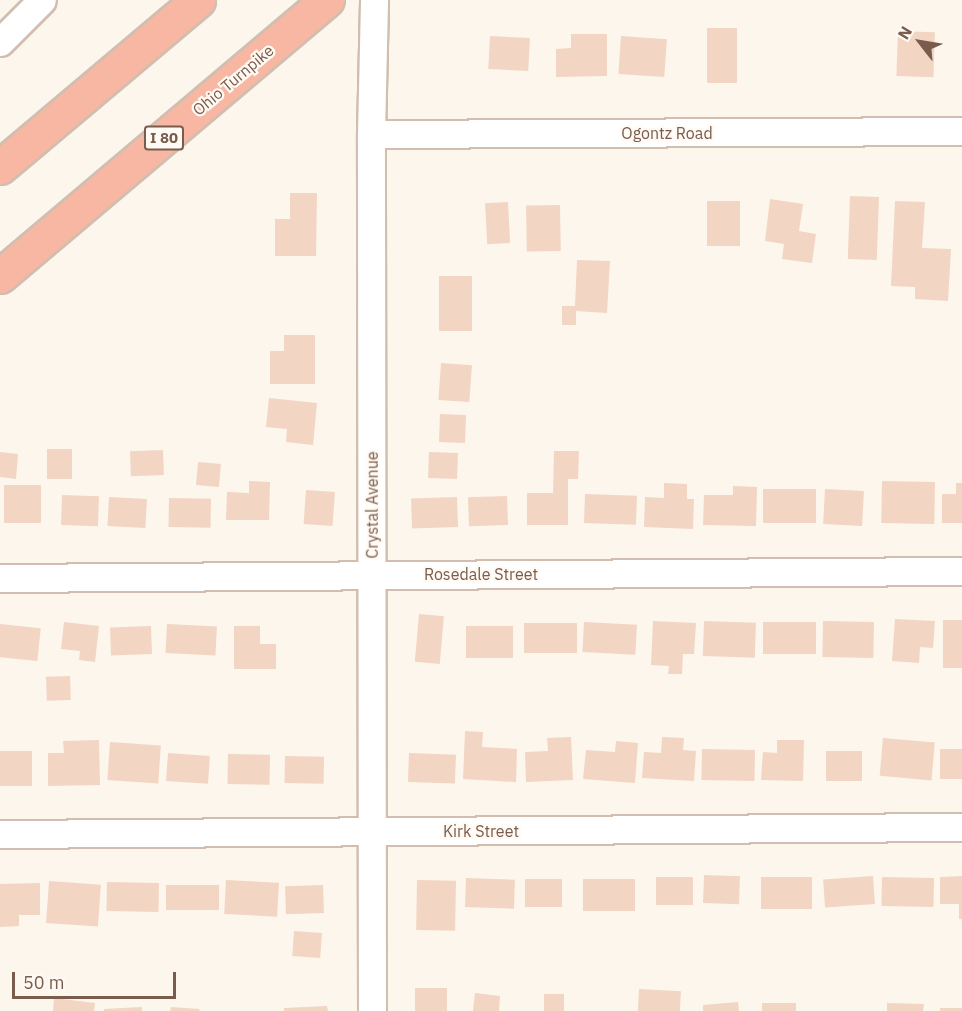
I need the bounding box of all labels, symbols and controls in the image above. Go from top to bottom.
north arrow [890,12,950,72]
text: N [893,23,916,43]
street label: Ohio Turnpike [189,41,277,119]
street label: Ogontz Road [621,123,713,143]
road number: I 80 [143,126,185,150]
street label: Crystal Avenue [362,451,382,559]
street label: Rosedale Street [424,564,538,584]
street label: Kirk Street [443,821,519,841]
scale bar [15,960,178,998]
text: 50 m [23,971,65,994]

